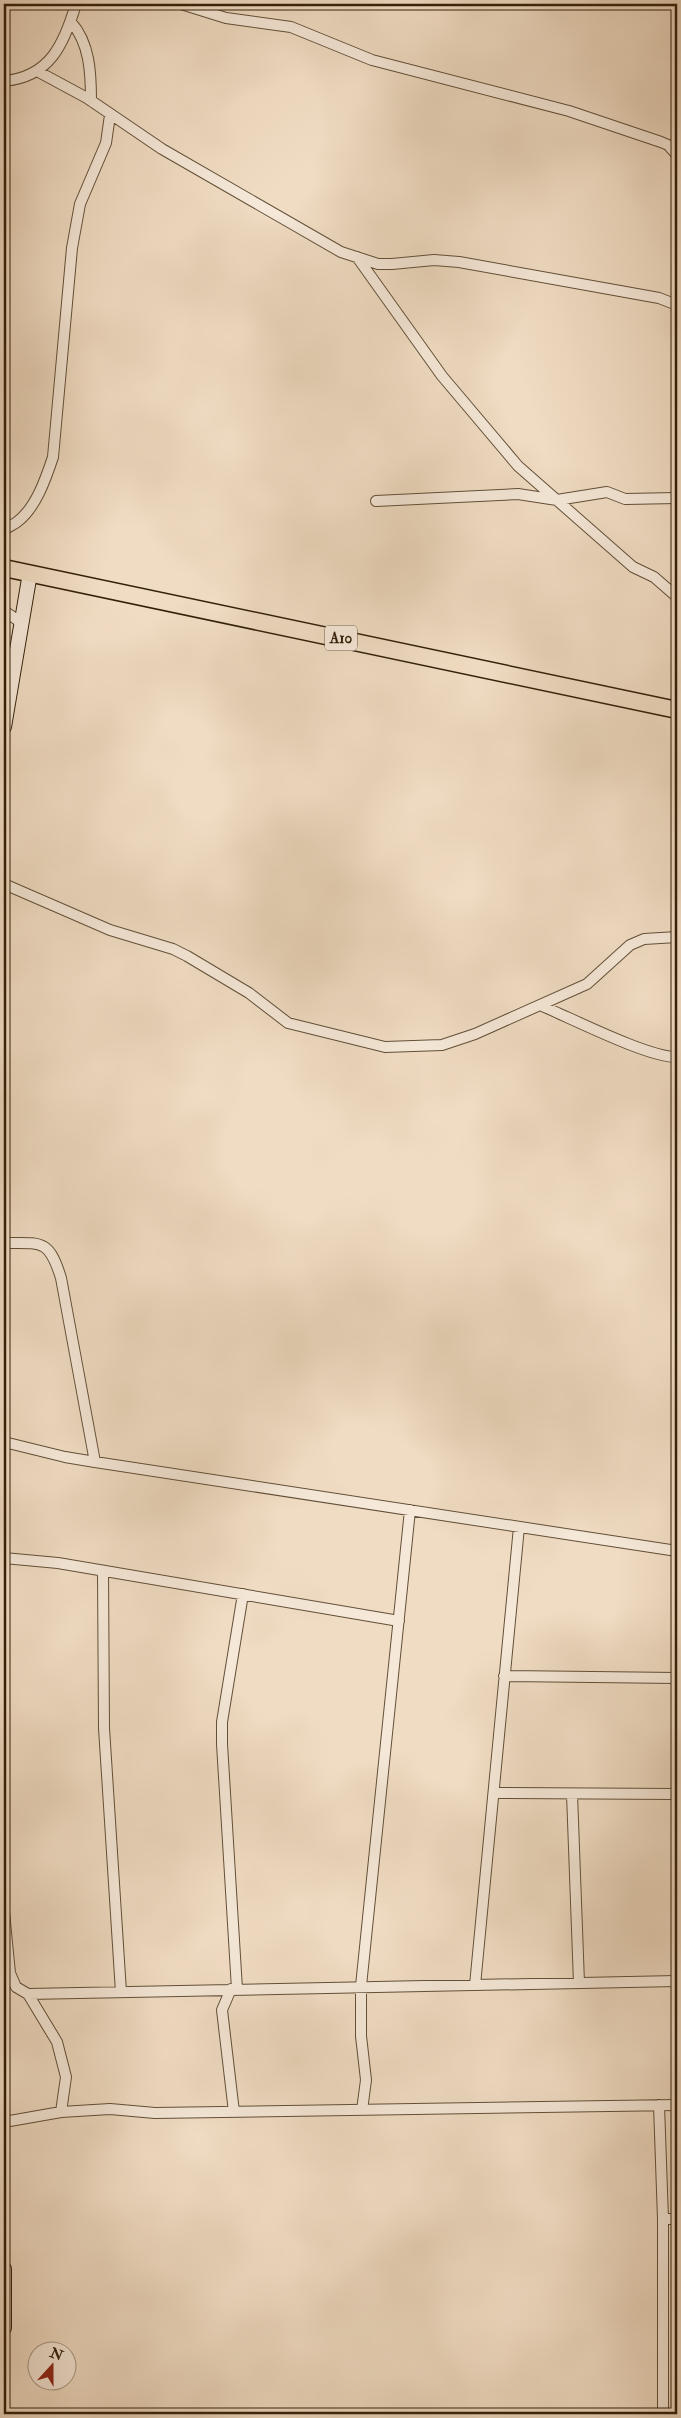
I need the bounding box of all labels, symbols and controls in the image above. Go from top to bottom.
road number: A10 [325,626,357,650]
north arrow [28,2340,78,2390]
text: N [47,2344,66,2365]

